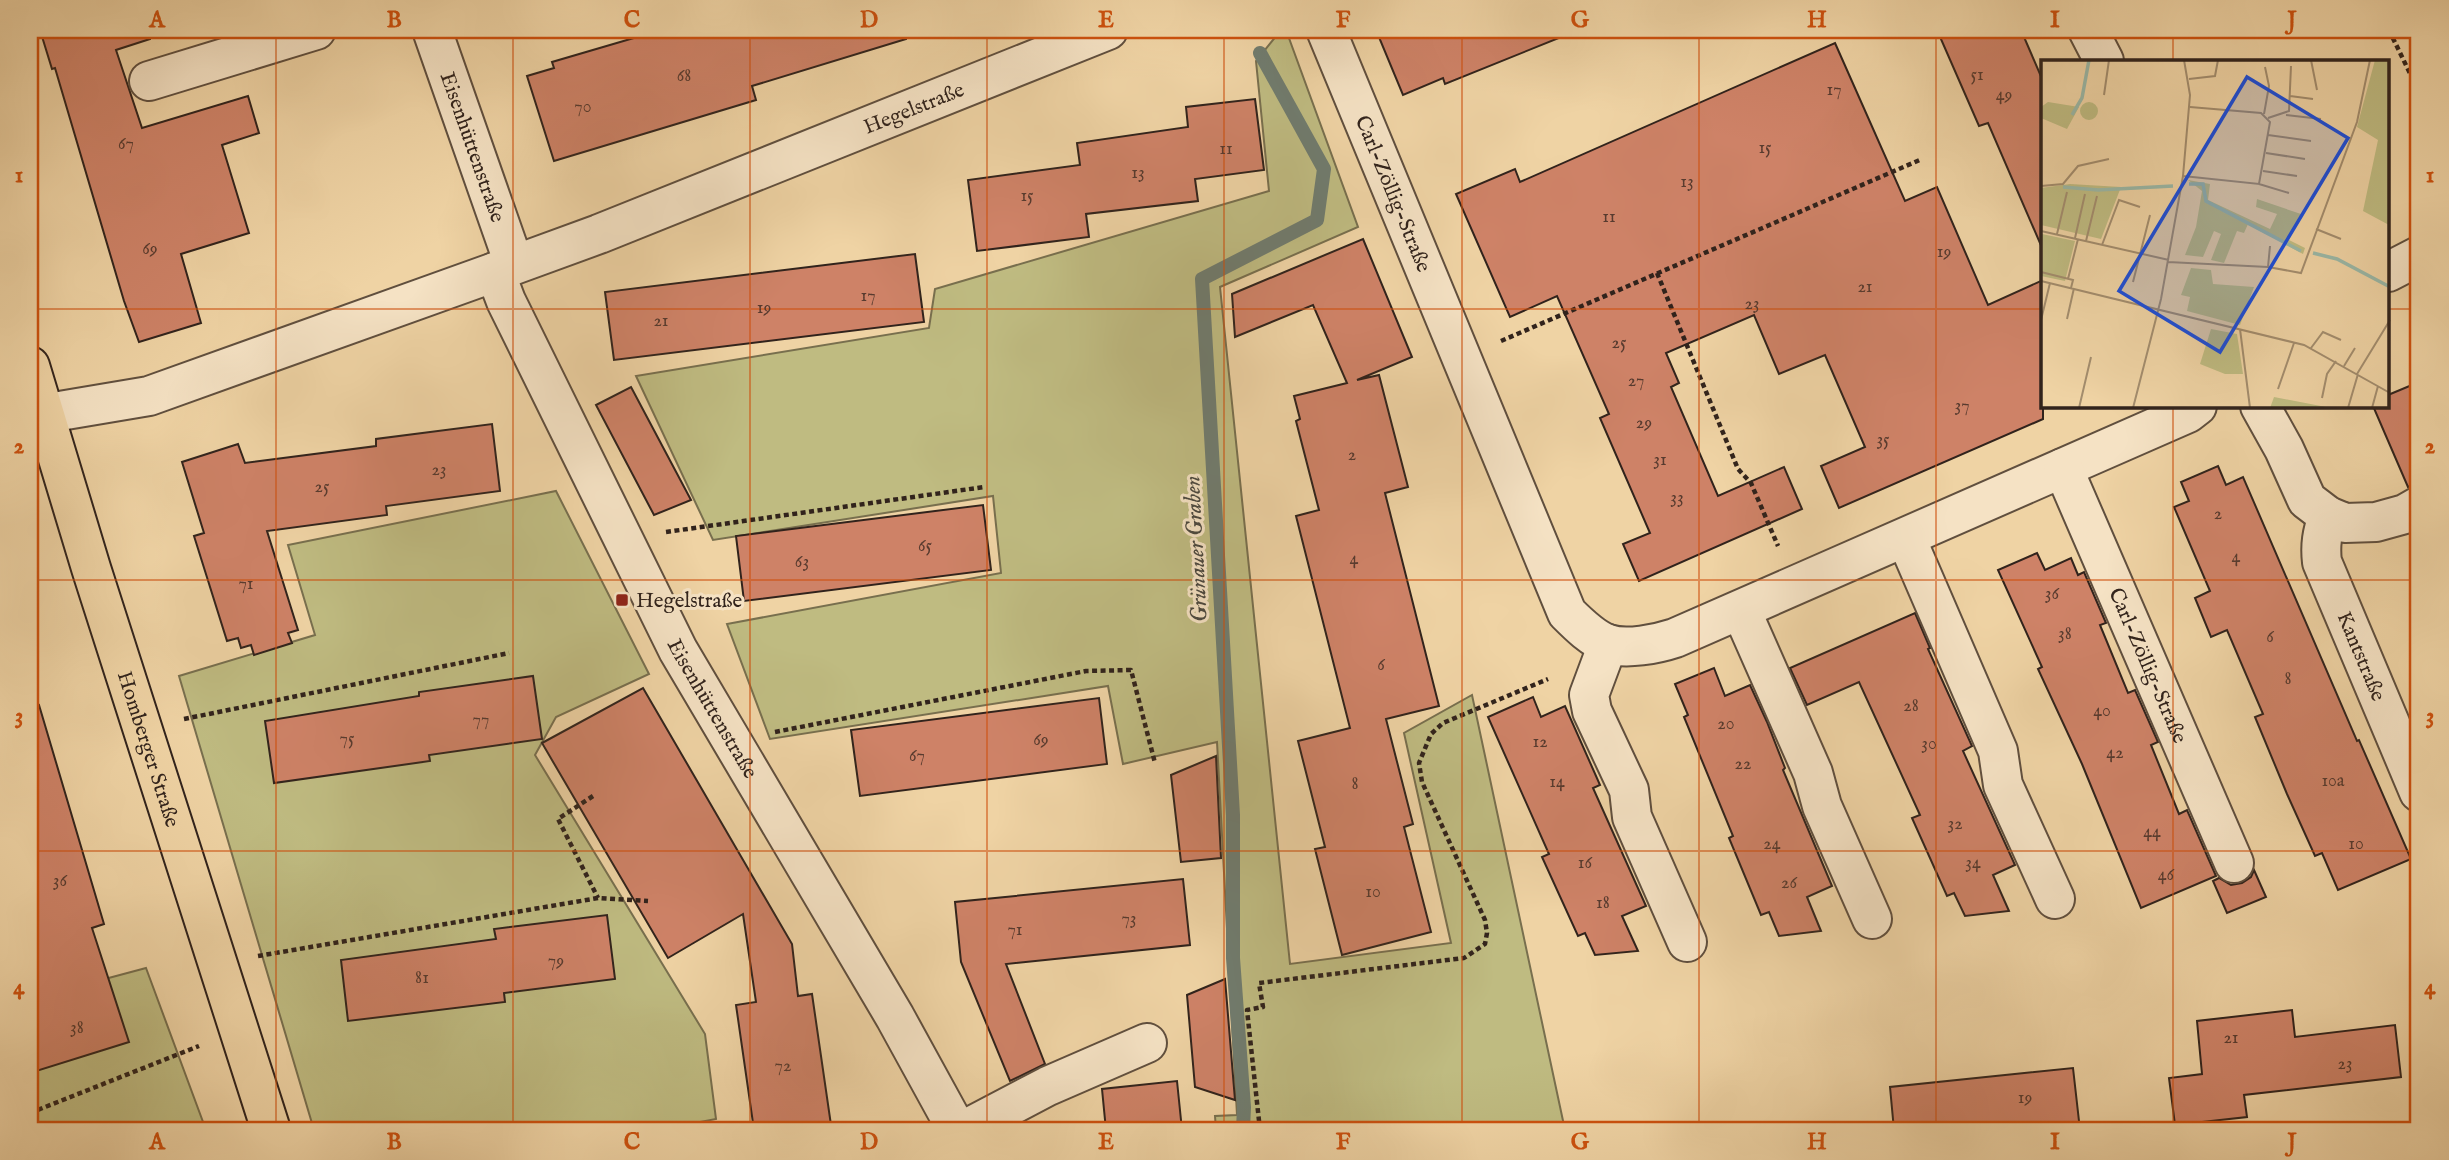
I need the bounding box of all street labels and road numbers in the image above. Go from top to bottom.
street label: Eisenhüttenstraße [433,69,510,227]
street label: Hegelstraße [860,77,969,142]
street label: Carl-Zöllig-Straße [1348,112,1437,277]
street label: Carl-Zöllig-Straße [2101,584,2193,748]
street label: Kantstraße [2330,608,2391,706]
street label: Eisenhüttenstraße [660,635,763,784]
street label: Homberger Straße [110,668,185,831]

